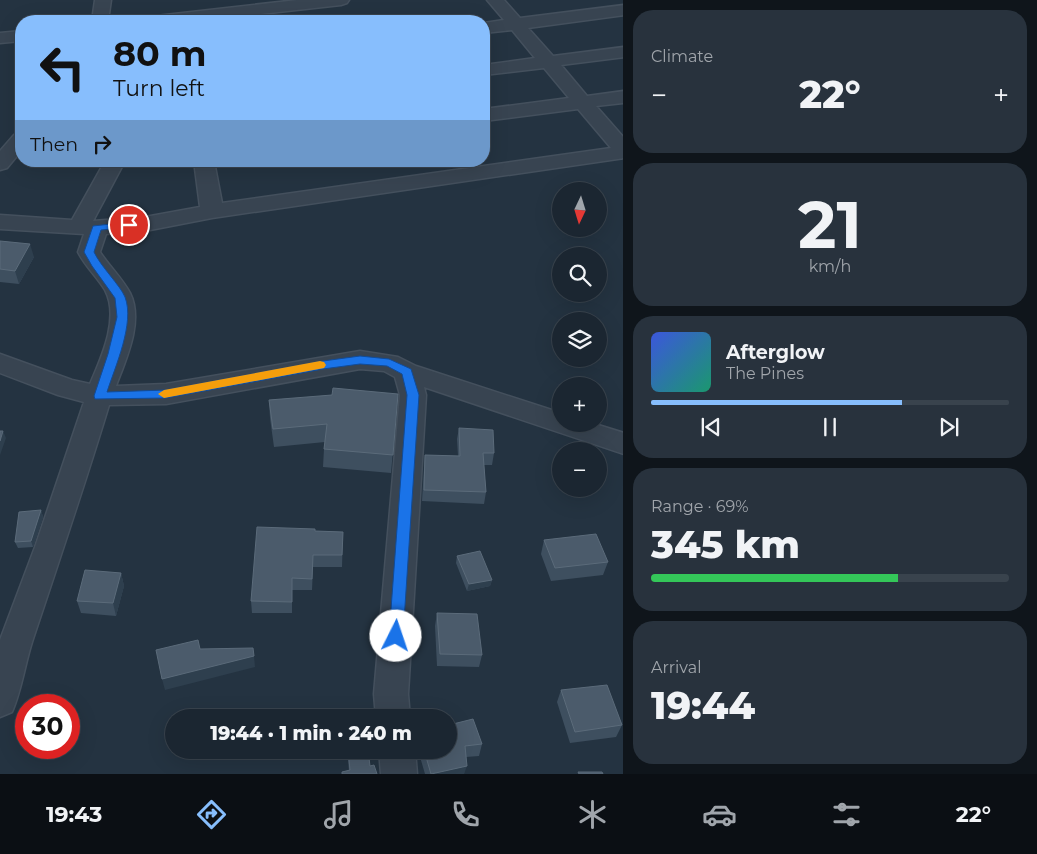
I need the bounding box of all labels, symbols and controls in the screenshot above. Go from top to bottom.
text: 80 m [113,32,207,75]
icon: left [30,35,95,100]
text: Climate [651,47,713,66]
text: 22° [799,71,861,118]
text: Turn left [113,75,205,102]
text: − [651,78,667,112]
text: + [993,78,1009,112]
icon: right [88,130,116,158]
text: Then [30,133,78,156]
north arrow [552,182,608,238]
map controls [552,182,607,497]
text: 21 [798,185,862,264]
pin [108,204,150,246]
icon: arrive [115,211,143,239]
button: search [552,247,607,302]
text: km/h [809,257,851,276]
button: layers [552,312,607,367]
text: Afterglow [726,341,825,364]
text: The Pines [726,364,804,383]
button: + [552,377,607,432]
icon: previous [697,413,725,441]
icon: pause [816,413,844,441]
icon: next [935,413,963,441]
button: − [552,442,607,497]
text: Range · 69% [651,497,749,516]
text: 345 km [651,521,800,568]
position arrow [369,609,421,661]
text: Arrival [651,658,701,677]
text: 19:44 [651,682,755,729]
speed limit sign: 30 [15,694,80,759]
text: 19:44 · 1 min · 240 m [210,722,412,745]
icon: directions [194,797,229,832]
icon: music [321,797,356,832]
icon: phone [448,797,483,832]
icon: climate [575,797,610,832]
icon: car [702,797,737,832]
icon: filters [829,797,864,832]
text: 19:43 [46,801,102,828]
text: 22° [956,801,991,828]

